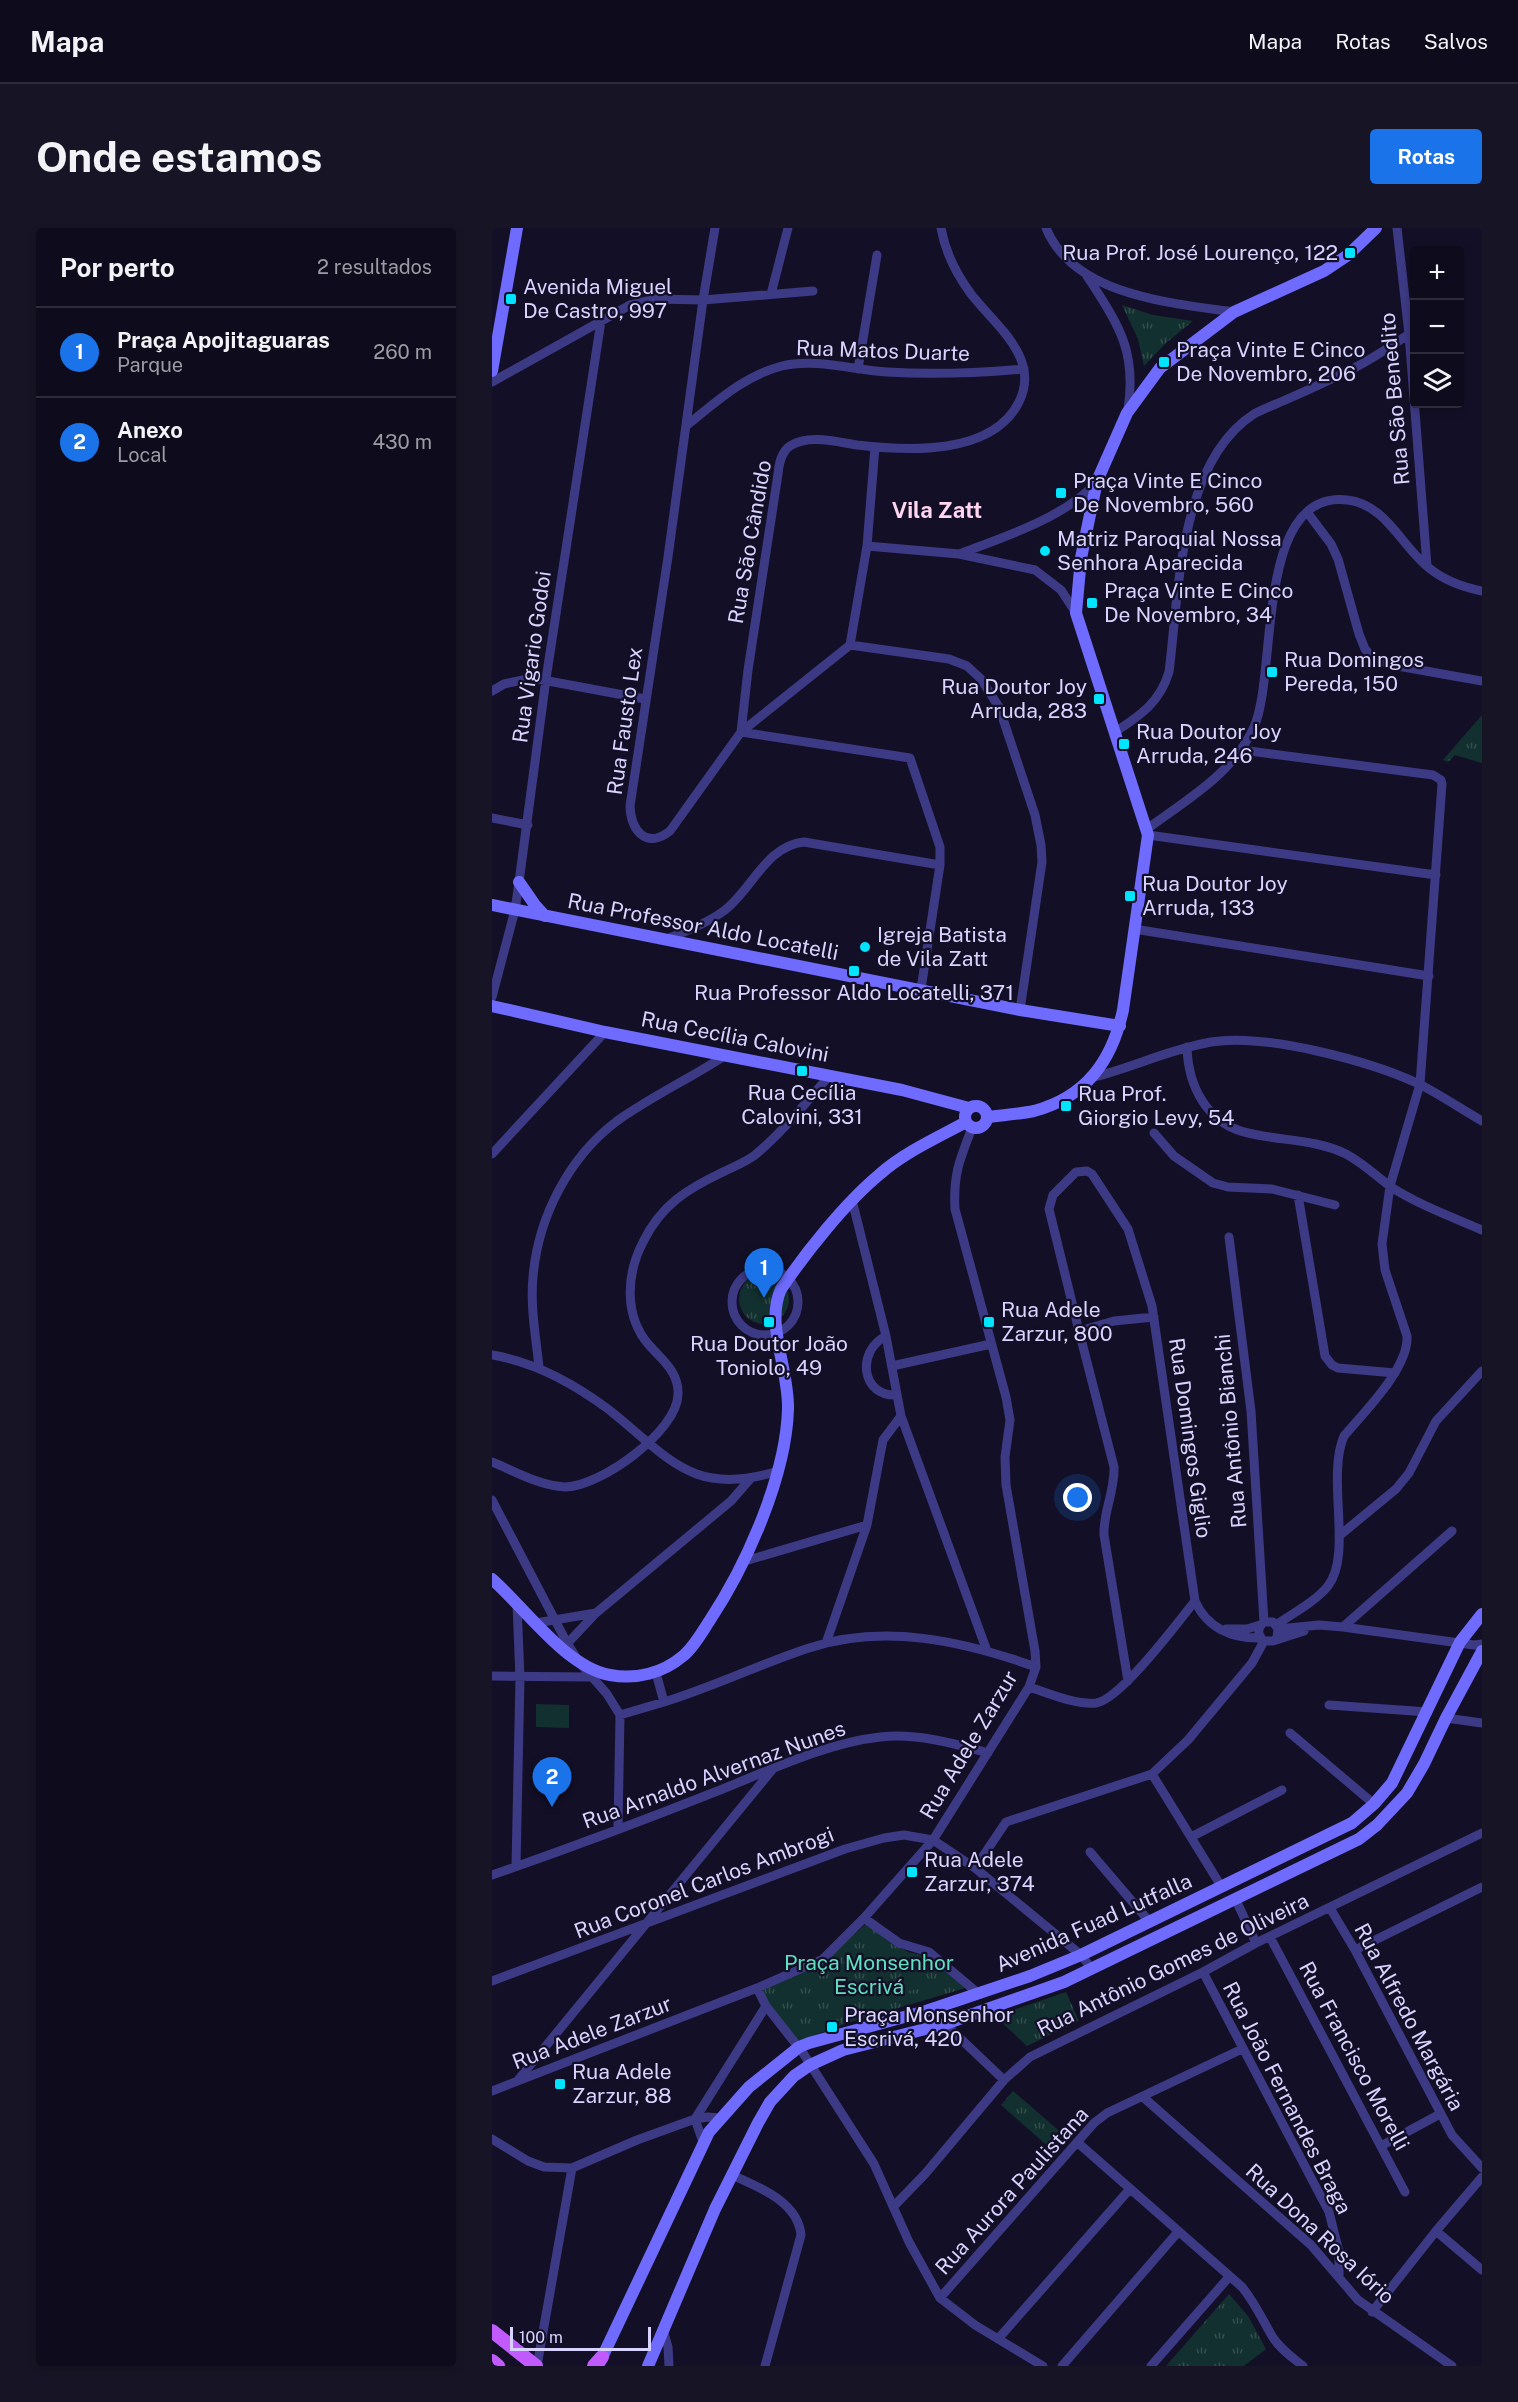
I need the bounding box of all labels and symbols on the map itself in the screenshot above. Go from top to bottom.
place label: Rua Prof. José Lourenço, 122 [1062,240,1338,265]
marker: Rua Prof. José Lourenço, 122 [1343,246,1357,260]
place label: Avenida Miguel De Castro, 997 [523,274,672,323]
marker: Avenida Miguel De Castro, 997 [504,292,518,306]
street label: Rua São Benedito [1375,312,1414,486]
street label: Rua Matos Duarte [796,335,970,366]
place label: Praça Vinte E Cinco De Novembro, 206 [1176,337,1365,386]
marker: Praça Vinte E Cinco De Novembro, 206 [1157,355,1171,369]
street label: Rua São Cândido [723,458,776,626]
place label: Praça Vinte E Cinco De Novembro, 560 [1073,468,1262,517]
marker: Praça Vinte E Cinco De Novembro, 560 [1054,486,1068,500]
district label: Vila Zatt [892,497,982,523]
place label: Matriz Paroquial Nossa Senhora Aparecida [1057,526,1282,575]
marker: Matriz Paroquial Nossa Senhora Aparecida [1038,544,1052,558]
street label: Rua Vigario Godoi [507,569,556,744]
place label: Praça Vinte E Cinco De Novembro, 34 [1104,578,1293,627]
marker: Praça Vinte E Cinco De Novembro, 34 [1085,596,1099,610]
street label: Rua Fausto Lex [602,645,647,796]
place label: Rua Domingos Pereda, 150 [1284,647,1424,696]
marker: Rua Domingos Pereda, 150 [1265,665,1279,679]
place label: Rua Doutor Joy Arruda, 283 [941,674,1087,723]
marker: Rua Doutor Joy Arruda, 283 [1092,692,1106,706]
place label: Rua Doutor Joy Arruda, 246 [1136,719,1282,768]
marker: Rua Doutor Joy Arruda, 246 [1117,737,1131,751]
place label: Rua Doutor Joy Arruda, 133 [1142,871,1288,920]
street label: Rua Professor Aldo Locatelli [565,888,841,965]
marker: Rua Doutor Joy Arruda, 133 [1123,889,1137,903]
place label: Igreja Batista de Vila Zatt [877,922,1007,971]
marker: Igreja Batista de Vila Zatt [858,940,872,954]
marker: Rua Professor Aldo Locatelli, 371 [847,964,861,978]
place label: Rua Professor Aldo Locatelli, 371 [694,980,1014,1005]
street label: Rua Cecília Calovini [639,1006,831,1067]
marker: Rua Cecília Calovini, 331 [795,1064,809,1078]
place label: Rua Cecília Calovini, 331 [741,1080,863,1129]
place label: Rua Prof. Giorgio Levy, 54 [1078,1081,1235,1130]
marker: Rua Prof. Giorgio Levy, 54 [1059,1099,1073,1113]
pin: 1 [744,1248,784,1298]
place label: Rua Adele Zarzur, 800 [1001,1297,1113,1346]
marker: Rua Doutor João Toniolo, 49 [762,1315,776,1329]
marker: Rua Adele Zarzur, 800 [982,1315,996,1329]
place label: Rua Doutor João Toniolo, 49 [690,1331,848,1380]
street label: Rua Antônio Bianchi [1210,1333,1251,1529]
street label: Rua Domingos Giglio [1164,1336,1217,1540]
your location [1063,1483,1092,1512]
street label: Rua Adele Zarzur [914,1666,1023,1823]
street label: Rua Arnaldo Alvernaz Nunes [579,1715,849,1834]
pin: 2 [532,1758,572,1807]
street label: Rua Coronel Carlos Ambrogi [571,1821,837,1944]
place label: Rua Adele Zarzur, 374 [924,1847,1035,1896]
marker: Rua Adele Zarzur, 374 [905,1865,919,1879]
street label: Avenida Fuad Lutfalla [992,1868,1196,1977]
street label: Rua Antônio Gomes de Oliveira [1033,1888,1313,2041]
street label: Rua Alfredo Margária [1349,1919,1469,2115]
park label: Praça Monsenhor Escrivá [784,1950,954,1999]
street label: Rua Francisco Morelli [1294,1957,1415,2154]
street label: Rua João Fernandes Braga [1218,1977,1357,2218]
street label: Rua Adele Zarzur [509,1991,675,2074]
place label: Praça Monsenhor Escrivá, 420 [844,2002,1014,2051]
marker: Praça Monsenhor Escrivá, 420 [825,2020,839,2034]
place label: Rua Adele Zarzur, 88 [572,2059,672,2108]
marker: Rua Adele Zarzur, 88 [553,2077,567,2091]
street label: Rua Aurora Paulistana [930,2102,1093,2280]
street label: Rua Dona Rosa Iório [1241,2158,1400,2309]
scale bar [510,2324,651,2352]

